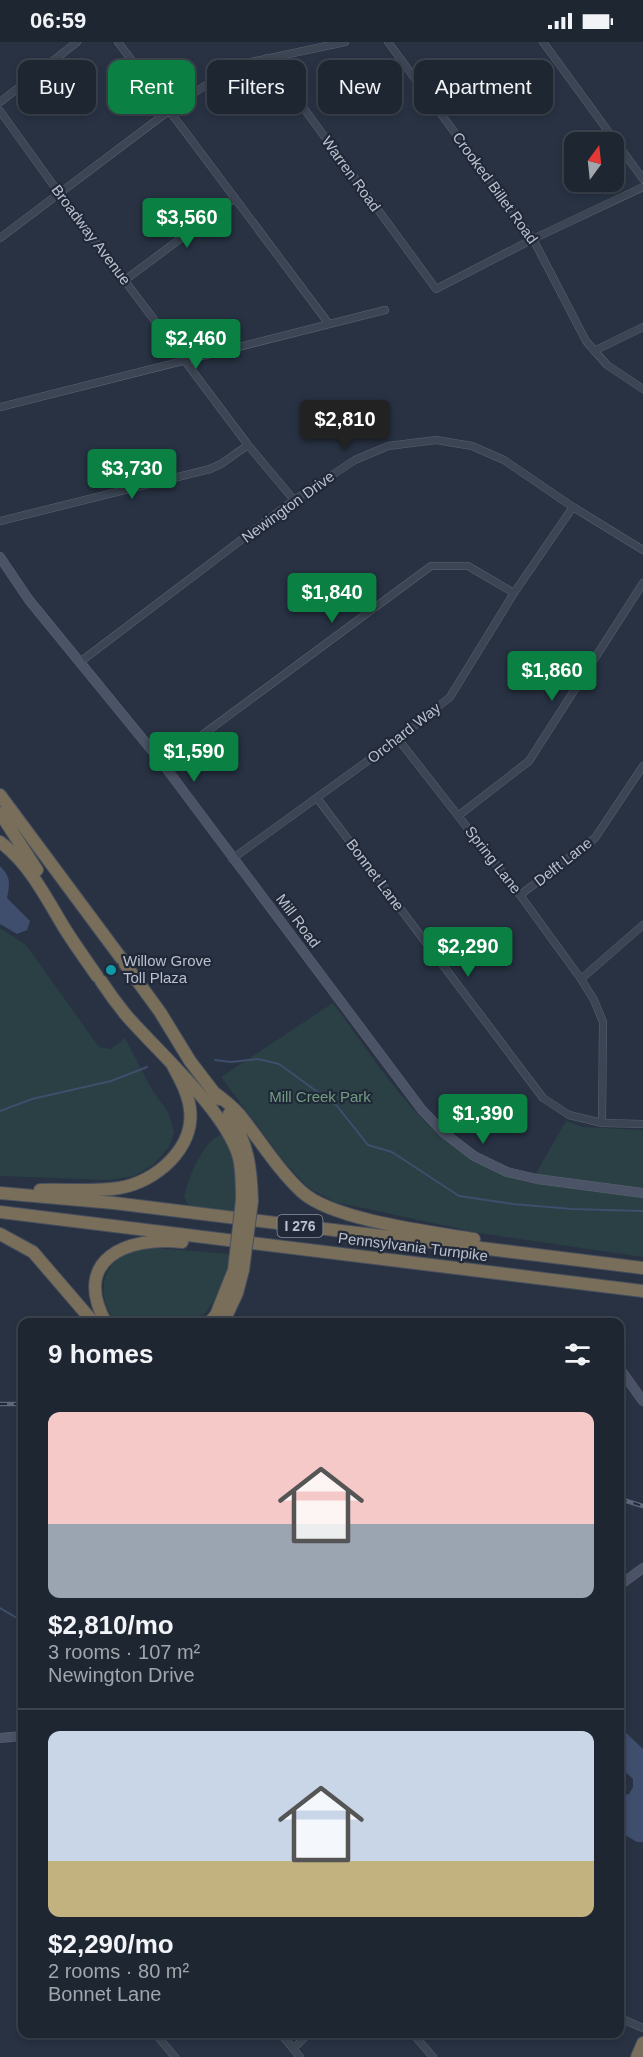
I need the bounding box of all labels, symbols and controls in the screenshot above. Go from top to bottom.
text: 06:59 [30,8,86,33]
chip: Buy [18,60,96,114]
chip: Rent [108,60,195,114]
chip: Filters [207,60,306,114]
chip: New [318,60,402,114]
chip: Apartment [414,60,553,114]
street label: Crooked Billet Road [449,129,541,247]
north arrow [564,132,624,192]
map controls [564,132,624,192]
street label: Warren Road [318,133,384,215]
street label: Broadway Avenue [48,181,134,288]
pin: $3,560 [138,198,236,249]
text: $3,560 [156,206,218,228]
pin: $2,460 [147,319,245,370]
text: $2,460 [165,327,227,349]
pin: $2,810 [296,400,394,451]
text: $2,810 [314,408,376,430]
pin: $3,730 [83,449,181,500]
text: $3,730 [101,457,163,479]
street label: Newington Drive [238,467,337,546]
pin: $1,840 [283,573,381,624]
text: $1,840 [301,581,363,603]
pin: $1,860 [503,651,601,702]
text: $1,860 [521,659,583,681]
street label: Orchard Way [364,699,444,766]
pin: $1,590 [145,732,243,783]
text: $1,590 [163,740,225,762]
street label: Spring Lane [462,823,525,897]
street label: Delft Lane [531,834,595,889]
street label: Bonnet Lane [343,836,408,914]
street label: Mill Road [273,891,324,951]
pin: $2,290 [419,927,517,978]
text: $2,290 [437,935,499,957]
place label: Willow Grove Toll Plaza [123,952,211,986]
marker: Willow Grove Toll Plaza [104,963,118,977]
park label: Mill Creek Park [269,1088,371,1105]
pin: $1,390 [434,1094,532,1145]
text: $1,390 [452,1102,514,1124]
road number: I 276 [278,1215,322,1237]
street label: Pennsylvania Turnpike [337,1229,489,1264]
icon: filters [561,1338,594,1371]
text: 9 homes [48,1339,154,1369]
icon: home [267,1451,375,1559]
text: $2,810/mo [48,1610,174,1640]
text: 3 rooms · 107 m² [48,1641,200,1663]
text: Newington Drive [48,1664,195,1686]
icon: home [267,1770,375,1878]
text: $2,290/mo [48,1929,174,1959]
text: 2 rooms · 80 m² [48,1960,189,1982]
text: Bonnet Lane [48,1983,161,2005]

